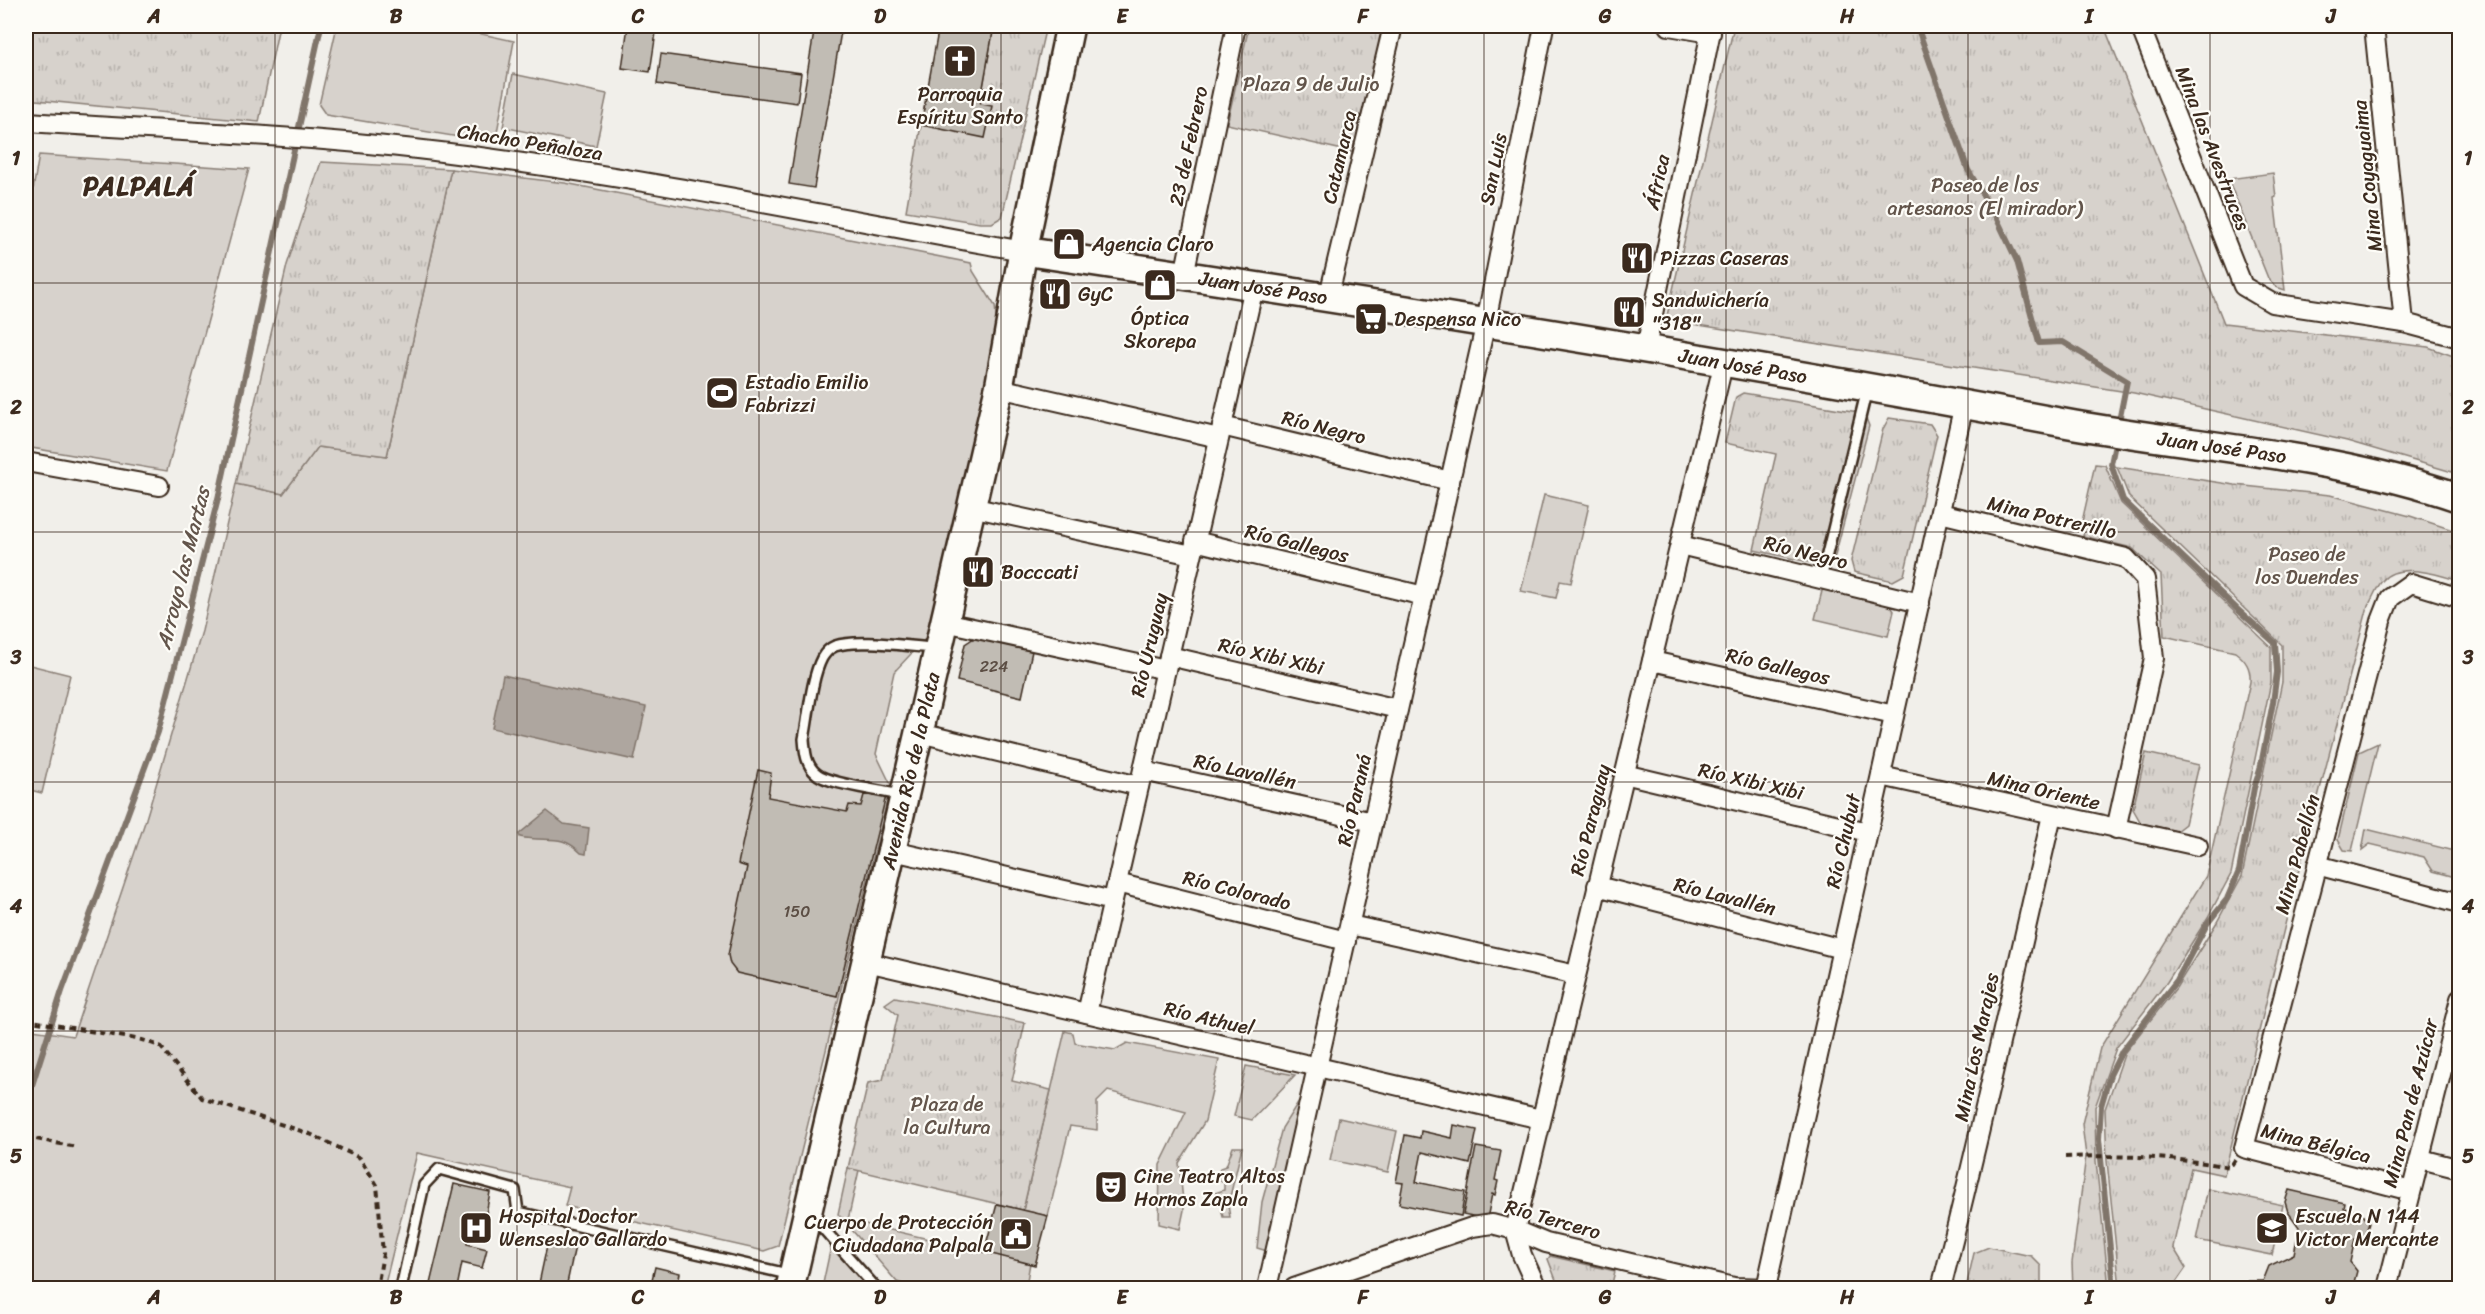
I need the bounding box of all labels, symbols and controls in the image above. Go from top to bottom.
text: A [146,0,161,34]
text: B [390,0,403,34]
text: C [631,0,645,34]
text: D [874,0,887,34]
text: E [1116,0,1129,34]
text: F [1357,0,1370,34]
text: G [1598,0,1612,34]
text: H [1839,0,1855,34]
text: I [2084,0,2095,34]
text: J [2325,0,2337,34]
church icon: Parroquia Espíritu Santo [942,43,978,79]
street label: Mina las Avestruces [2165,61,2260,236]
park label: Plaza 9 de Julio [1243,67,1379,102]
place label: Parroquia Espíritu Santo [897,77,1023,135]
street label: 23 de Febrero [1159,83,1218,209]
street label: Mina Coyaguaima [2342,97,2393,254]
street label: Catamarca [1312,107,1367,207]
street label: Chacho Peñaloza [455,114,605,171]
street label: San Luis [1469,129,1518,208]
text: 1 [12,141,21,176]
text: 1 [2464,141,2473,176]
street label: África [1634,150,1681,214]
district label: PALPALÁ [83,163,198,209]
park label: Paseo de los artesanos (El mirador) [1888,168,2083,226]
shop icon: Agencia Claro [1051,226,1087,262]
place label: Agencia Claro [1091,227,1214,262]
restaurant icon: Pizzas Caseras [1619,240,1655,276]
place label: Pizzas Caseras [1660,241,1789,276]
street label: Juan José Paso [1195,261,1330,315]
shop icon: Óptica Skorepa [1142,267,1178,303]
restaurant icon: GyC [1037,276,1073,312]
place label: GyC [1078,277,1114,312]
place label: Sandwichería "318" [1652,283,1769,341]
restaurant icon: Sandwichería "318" [1611,294,1647,330]
place label: Óptica Skorepa [1124,301,1196,359]
supermarket icon: Despensa Nico [1353,301,1389,337]
place label: Despensa Nico [1394,302,1521,337]
street label: Juan José Paso [1675,338,1810,394]
place label: Estadio Emilio Fabrizzi [745,365,868,423]
sports icon: Estadio Emilio Fabrizzi [704,375,740,411]
text: 2 [9,390,22,425]
text: 2 [2461,390,2474,425]
street label: Río Negro [1278,400,1370,455]
street label: Juan José Paso [2154,421,2289,474]
water label: Arroyo las Martas [144,481,222,654]
street label: Mina Potrerillo [1984,486,2120,549]
street label: Río Gallegos [1241,514,1353,573]
street label: Río Negro [1760,525,1852,580]
park label: Paseo de los Duendes [2255,537,2360,595]
restaurant icon: Bocccati [960,554,996,590]
place label: Bocccati [1001,555,1079,590]
street label: Río Uruguay [1120,589,1179,701]
street label: Río Xibi Xibi [1215,627,1328,686]
street label: Río Gallegos [1722,638,1834,696]
text: 3 [10,640,22,675]
text: 3 [2462,640,2474,675]
house number: 224 [980,652,1008,681]
street label: Avenida Río de la Plata [871,668,951,874]
street label: Río Lavallén [1190,744,1300,799]
street label: Río Paraná [1327,750,1382,850]
street label: Río Xibi Xibi [1695,752,1808,811]
street label: Río Paraguay [1560,760,1621,880]
street label: Mina Oriente [1984,761,2104,820]
street label: Río Chubut [1816,789,1872,892]
street label: Mina Pabellón [2265,790,2330,918]
street label: Río Colorado [1179,860,1295,921]
street label: Río Lavallén [1670,867,1780,926]
text: 4 [9,889,23,924]
text: 4 [2461,889,2475,924]
house number: 150 [784,897,810,926]
street label: Mina Los Marajes [1944,969,2009,1125]
street label: Río Athuel [1160,991,1258,1046]
street label: Mina Pan de Azúcar [2373,1014,2449,1191]
park label: Plaza de la Cultura [904,1087,990,1145]
street label: Mina Bélgica [2257,1113,2375,1174]
text: 5 [10,1139,22,1174]
text: 5 [2462,1139,2474,1174]
place label: Cine Teatro Altos Hornos Zapla [1134,1159,1286,1217]
theatre icon: Cine Teatro Altos Hornos Zapla [1093,1169,1129,1205]
street label: Río Tercero [1501,1189,1605,1250]
place label: Hospital Doctor Wenseslao Gallardo [499,1199,667,1257]
place label: Escuela N 144 Victor Mercante [2295,1199,2439,1257]
place label: Cuerpo de Protección Ciudadana Palpala [804,1205,994,1263]
hospital icon: Hospital Doctor Wenseslao Gallardo [458,1210,494,1246]
school or university icon: Escuela N 144 Victor Mercante [2254,1210,2290,1246]
public building icon: Cuerpo de Protección Ciudadana Palpala [998,1216,1034,1252]
text: A [146,1280,161,1314]
text: B [390,1280,403,1314]
text: C [631,1280,645,1314]
text: D [874,1280,887,1314]
text: E [1116,1280,1129,1314]
text: F [1357,1280,1370,1314]
text: G [1598,1280,1612,1314]
text: H [1839,1280,1855,1314]
text: I [2084,1280,2095,1314]
text: J [2325,1280,2337,1314]

